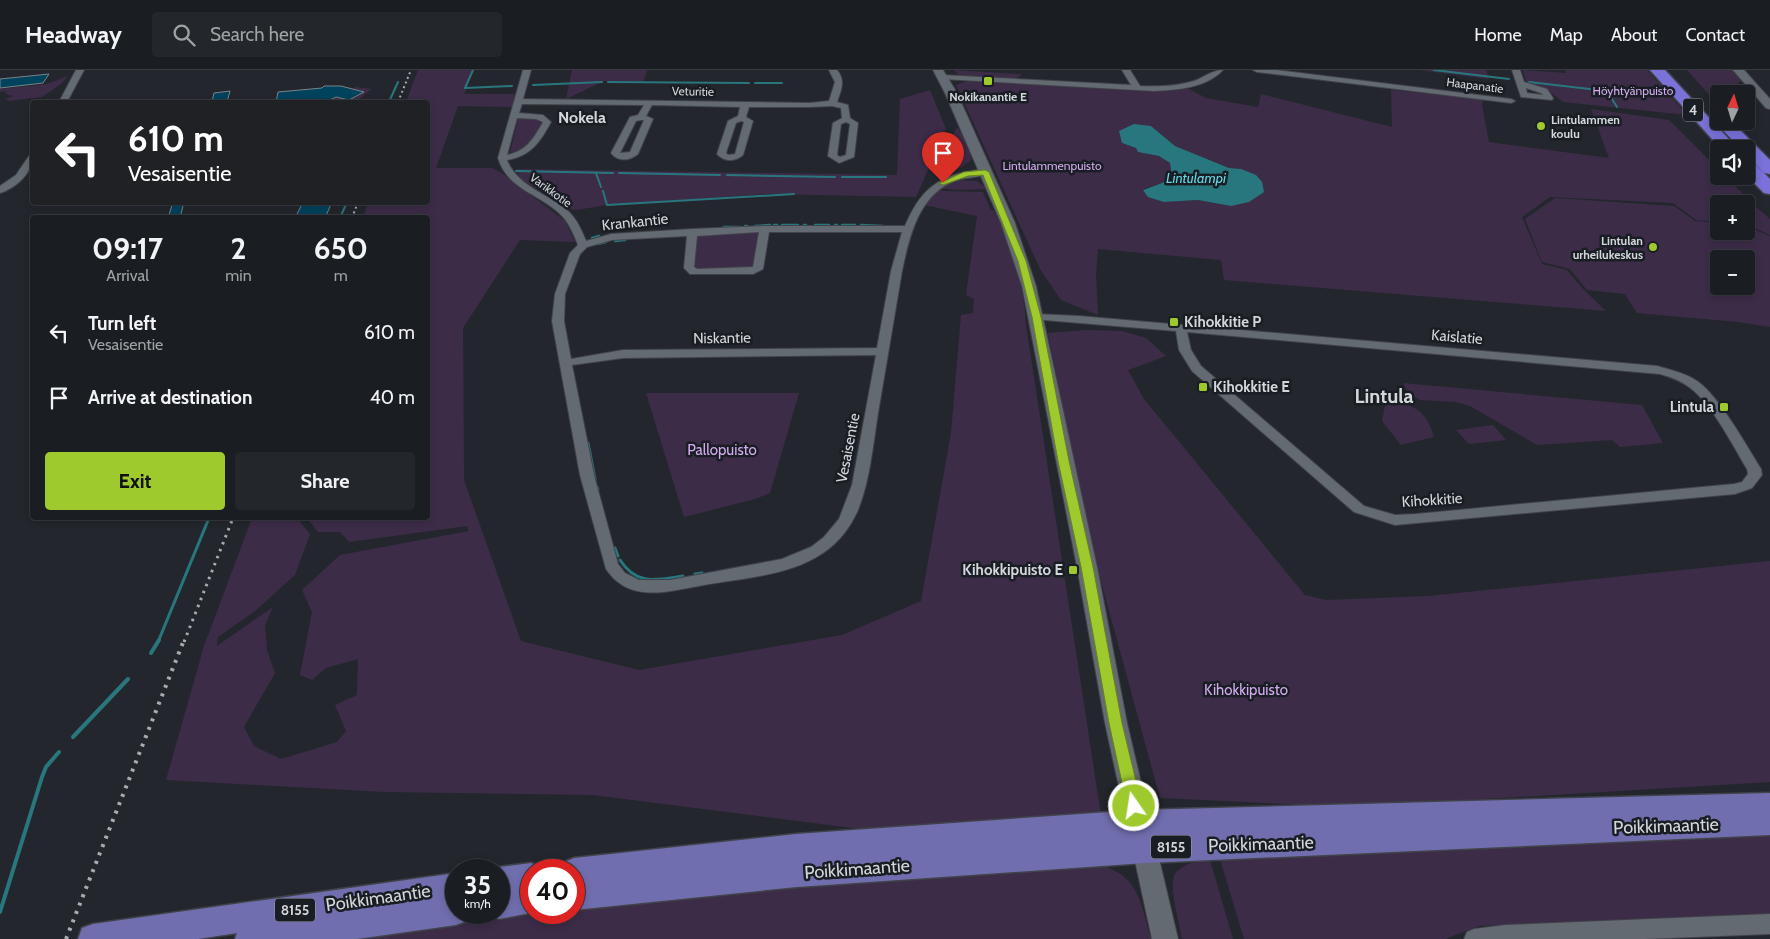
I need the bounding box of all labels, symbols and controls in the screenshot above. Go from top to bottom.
search box [152,12,502,57]
text: Headway [25,20,122,49]
icon: search [170,21,198,49]
text: Search here [210,23,304,46]
text: Home [1474,24,1522,46]
text: Map [1550,24,1583,46]
text: About [1611,24,1657,46]
text: Contact [1685,24,1745,46]
street label: Haapanatie [1446,74,1504,96]
marker: Nokikanantie E [982,75,994,87]
street label: Veturitie [672,83,714,99]
park label: Höyhtyänpuisto [1593,83,1674,98]
north arrow [1710,85,1755,130]
map controls [1710,85,1755,295]
place label: Nokikanantie E [949,89,1027,104]
road number: 4 [1683,98,1703,122]
district label: Nokela [558,108,606,127]
place label: Lintulammen koulu [1551,112,1620,141]
text: 610 m [128,117,224,160]
icon: left [45,120,110,185]
marker: Lintulammen koulu [1535,120,1547,132]
pin [922,132,964,183]
icon: arrive [929,139,957,167]
button: sound [1710,140,1755,185]
park label: Lintulammenpuisto [1002,158,1102,173]
text: Vesaisentie [128,160,232,187]
water label: Lintulampi [1166,169,1227,187]
street label: Varikkotie [527,170,575,210]
button: + [1710,195,1755,240]
street label: Krankantie [601,210,669,234]
text: 09:17 [92,230,163,267]
text: 2 [231,230,246,267]
text: 650 [314,230,368,267]
place label: Lintulan urheilukeskus [1573,233,1643,262]
marker: Lintulan urheilukeskus [1647,241,1659,253]
button: − [1710,250,1755,295]
text: Arrival [106,266,149,285]
text: min [225,266,252,285]
text: m [334,266,348,285]
text: Turn left [88,312,156,335]
place label: Kihokkitie P [1184,313,1261,331]
marker: Kihokkitie P [1168,316,1180,328]
icon: left [45,319,73,347]
text: 610 m [364,321,415,344]
street label: Kaislatie [1431,326,1484,348]
street label: Niskantie [693,328,751,348]
text: Vesaisentie [88,335,163,354]
place label: Kihokkitie E [1213,378,1290,396]
marker: Kihokkitie E [1197,381,1209,393]
icon: arrive [45,384,73,412]
district label: Lintula [1355,384,1413,408]
text: Arrive at destination [88,386,252,409]
text: 40 m [370,386,415,409]
place label: Lintula [1670,398,1715,416]
marker: Lintula [1718,401,1730,413]
street label: Vesaisentie [832,411,864,484]
park label: Pallopuisto [687,441,757,459]
button: Exit [45,452,225,510]
button: Share [235,452,415,510]
street label: Kihokkitie [1401,489,1463,511]
place label: Kihokkipuisto E [962,561,1063,579]
marker: Kihokkipuisto E [1067,564,1079,576]
park label: Kihokkipuisto [1204,681,1288,699]
position arrow [1107,779,1159,831]
street label: Poikkimaantie [1613,813,1719,839]
street label: Poikkimaantie [1208,831,1314,857]
road number: 8155 [1151,836,1191,859]
street label: Poikkimaantie [803,854,911,884]
speed limit sign: 40 [520,859,585,924]
text: 35 [464,870,491,900]
street label: Poikkimaantie [324,880,432,916]
text: km/h [464,896,491,911]
road number: 8155 [275,898,315,922]

